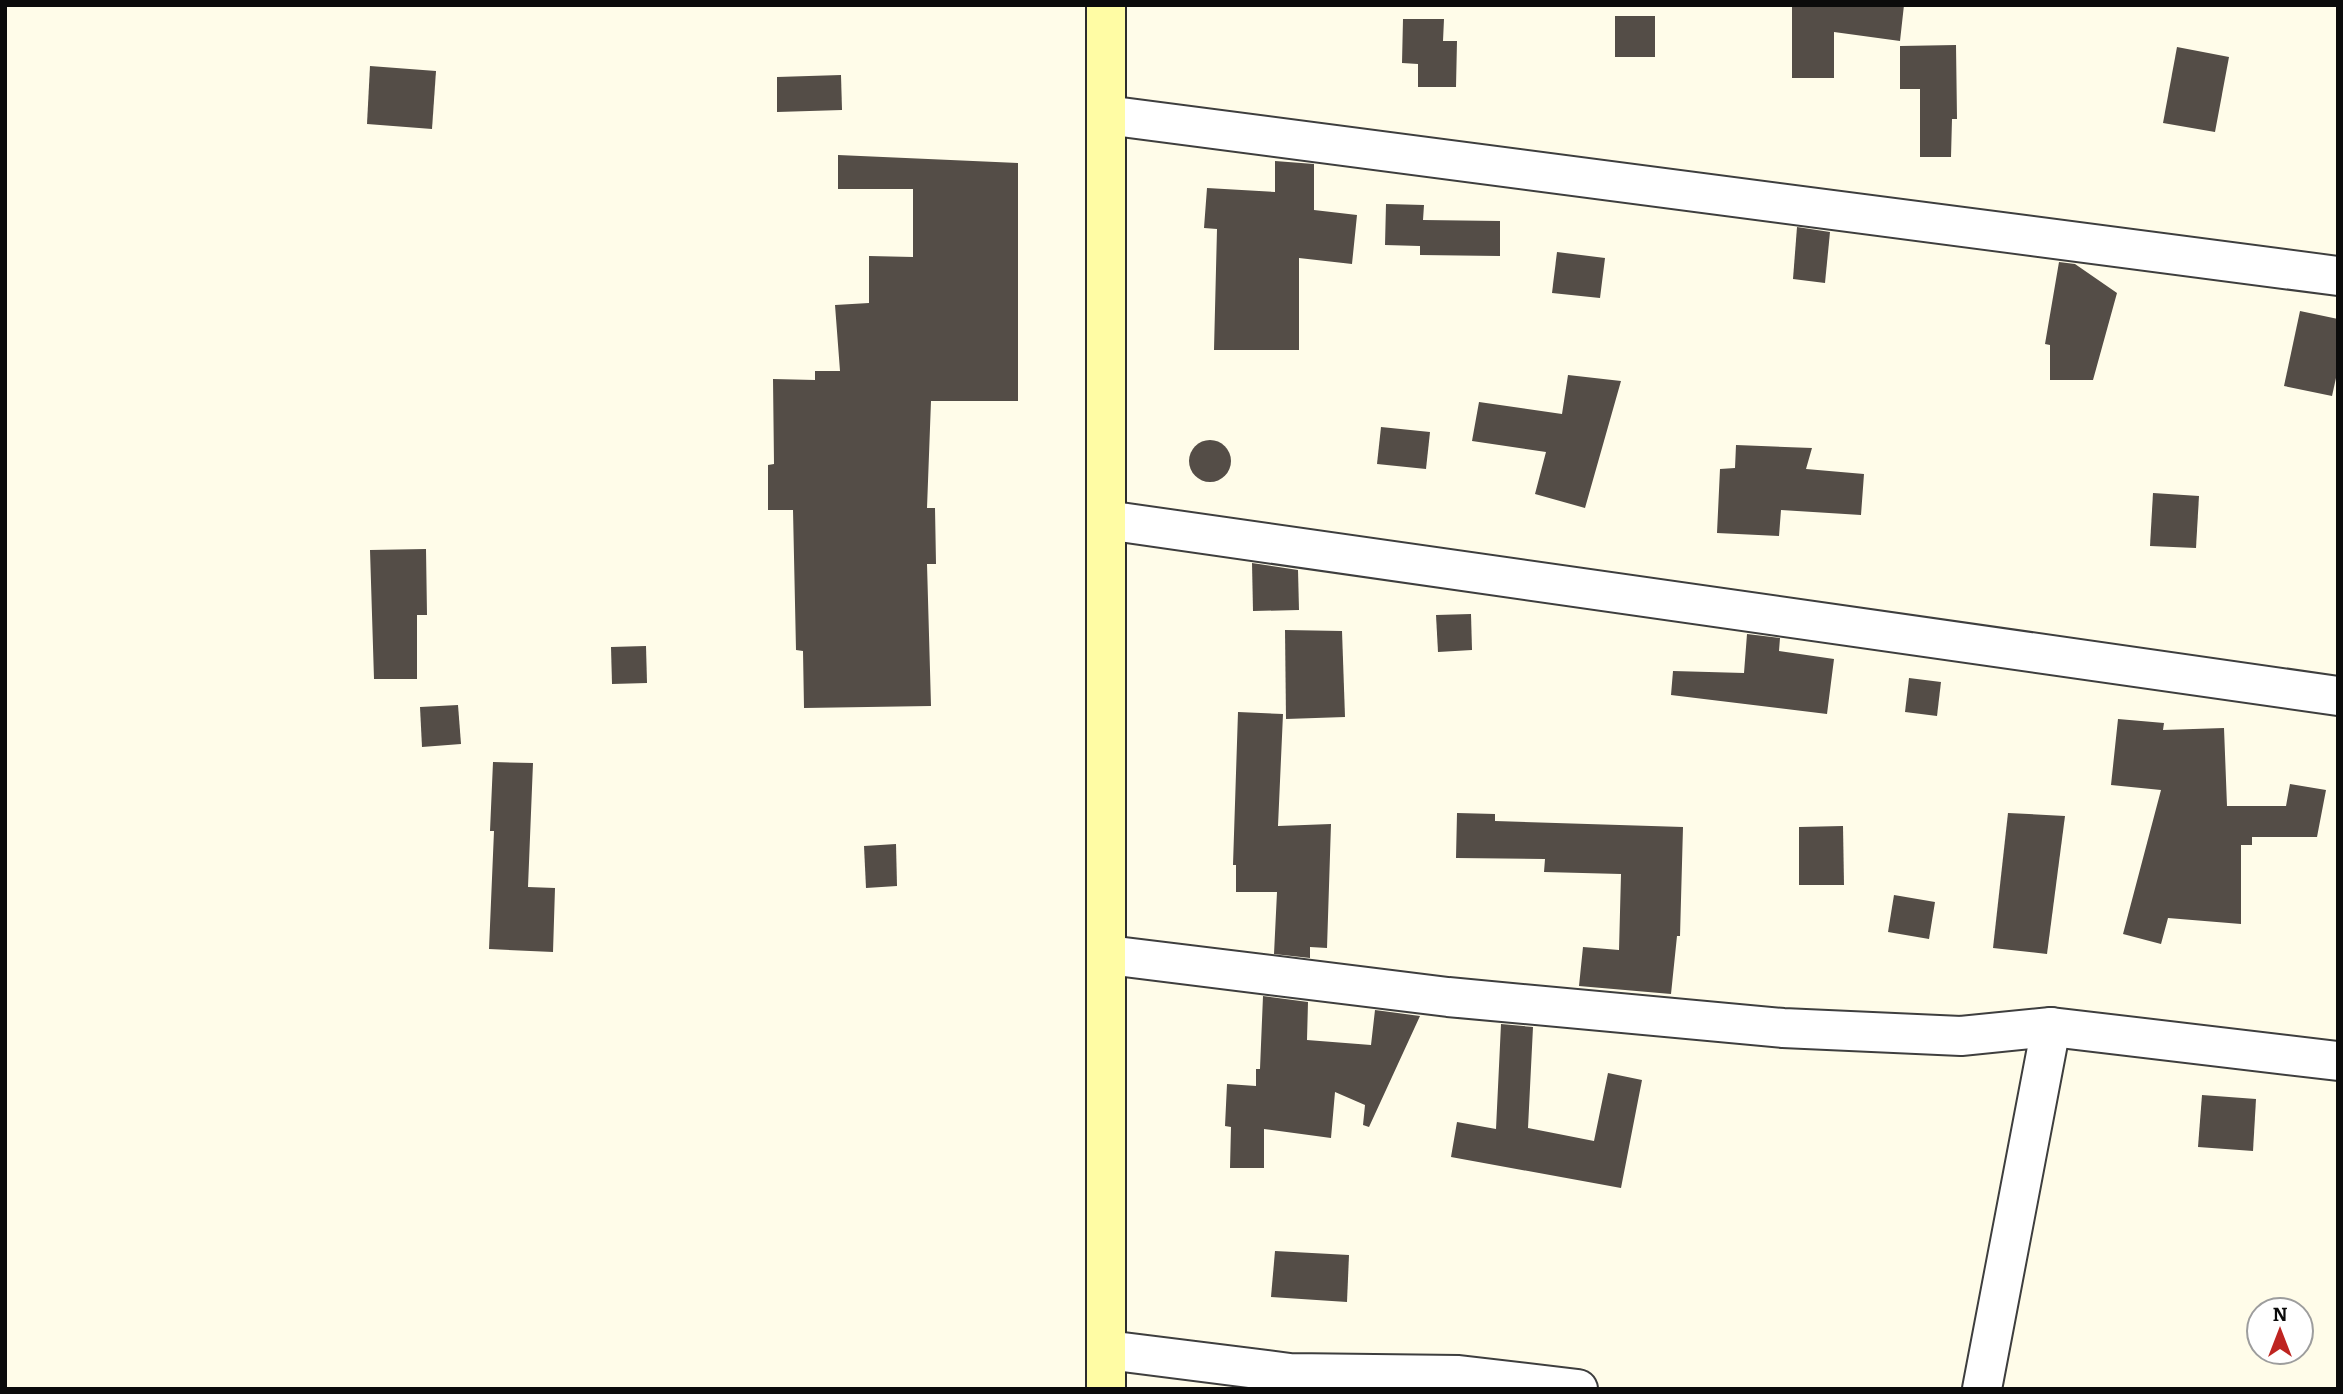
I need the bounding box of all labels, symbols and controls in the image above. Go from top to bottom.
north arrow [2245,1296,2315,1366]
text: N [2273,1303,2288,1326]

